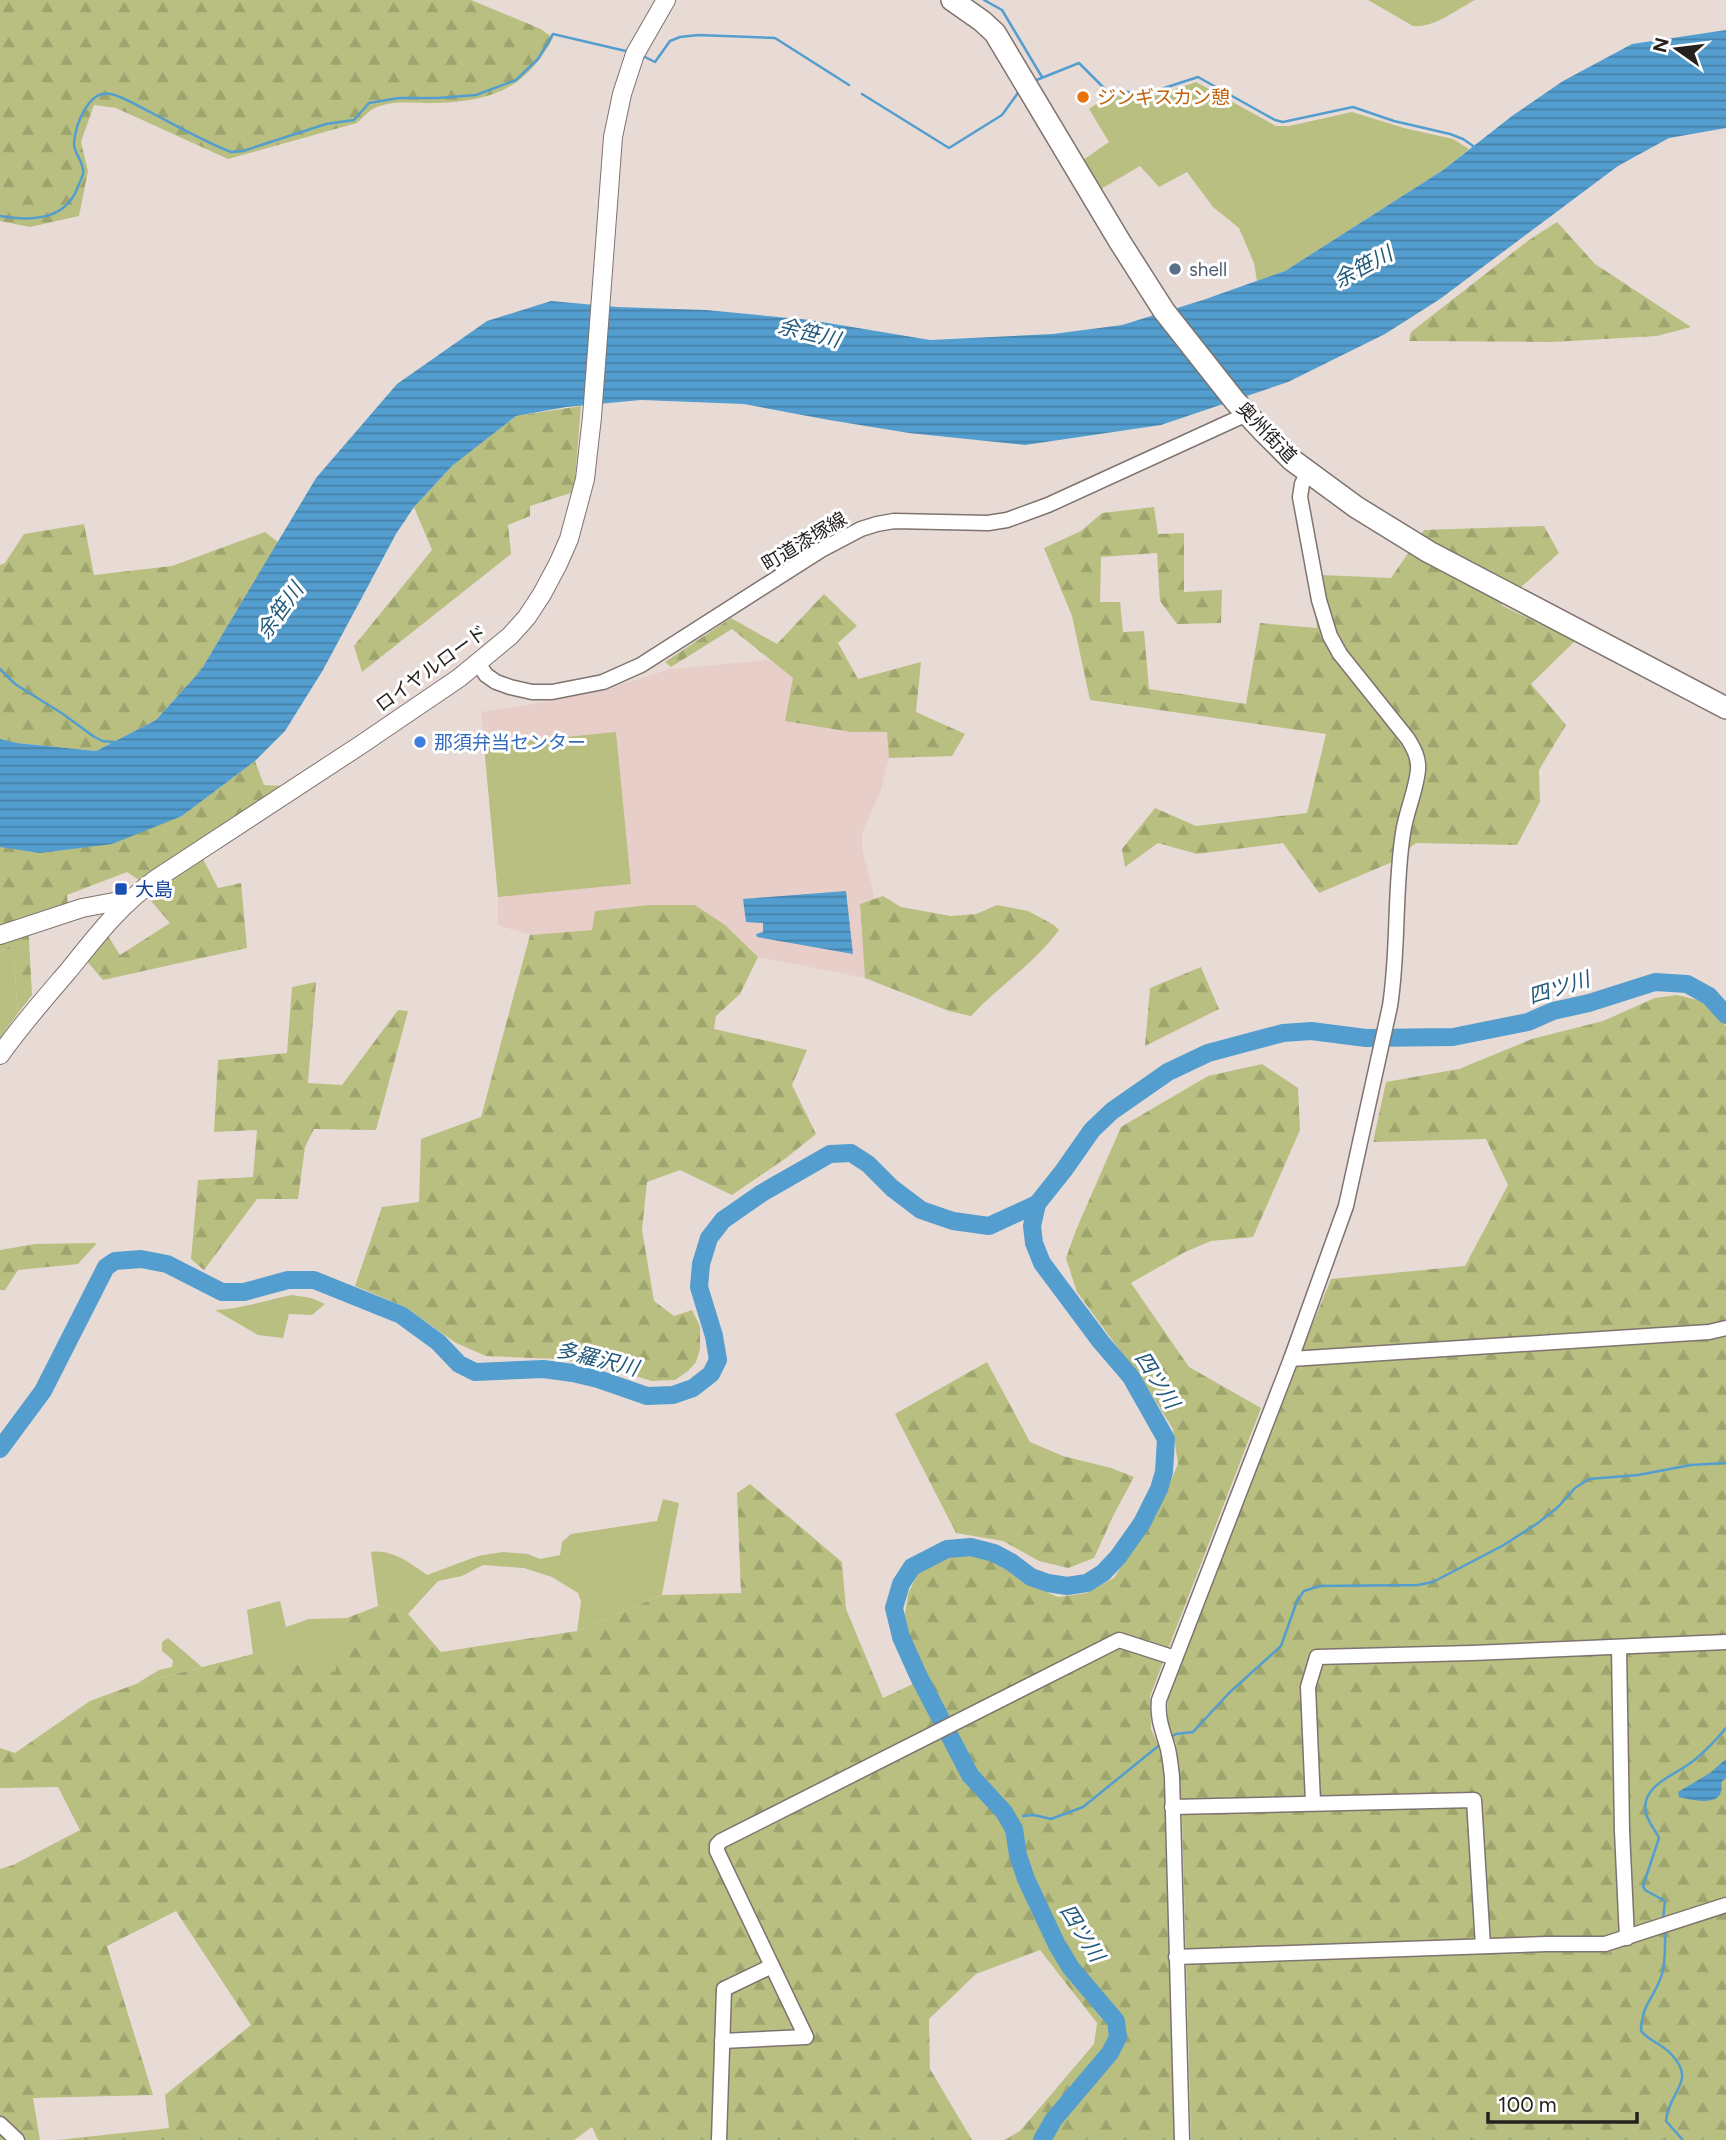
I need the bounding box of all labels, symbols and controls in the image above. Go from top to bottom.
north arrow [1642,14,1712,84]
text: N [1648,35,1674,55]
place label: ジンギスカン憩 [1097,86,1230,109]
marker: ジンギスカン憩 [1075,89,1091,105]
water label: 余笹川 [1329,240,1398,292]
place label: shell [1189,258,1227,281]
marker: shell [1167,261,1183,277]
water label: 余笹川 [776,313,845,353]
street label: 奥州街道 [1232,397,1301,468]
street label: 町道漆塚線 [758,507,851,576]
water label: 余笹川 [251,576,309,644]
street label: ロイヤルロード [371,620,492,717]
place label: 那須弁当センター [434,731,586,754]
marker: 那須弁当センター [412,734,428,750]
place label: 大島 [135,878,173,901]
marker: 大島 [113,881,129,897]
water label: 四ツ川 [1525,966,1595,1009]
water label: 多羅沢川 [553,1336,643,1381]
water label: 四ツ川 [1130,1346,1186,1415]
water label: 四ツ川 [1055,1899,1111,1968]
scale bar [1488,2080,1637,2124]
text: 100 m [1498,2092,1557,2117]

